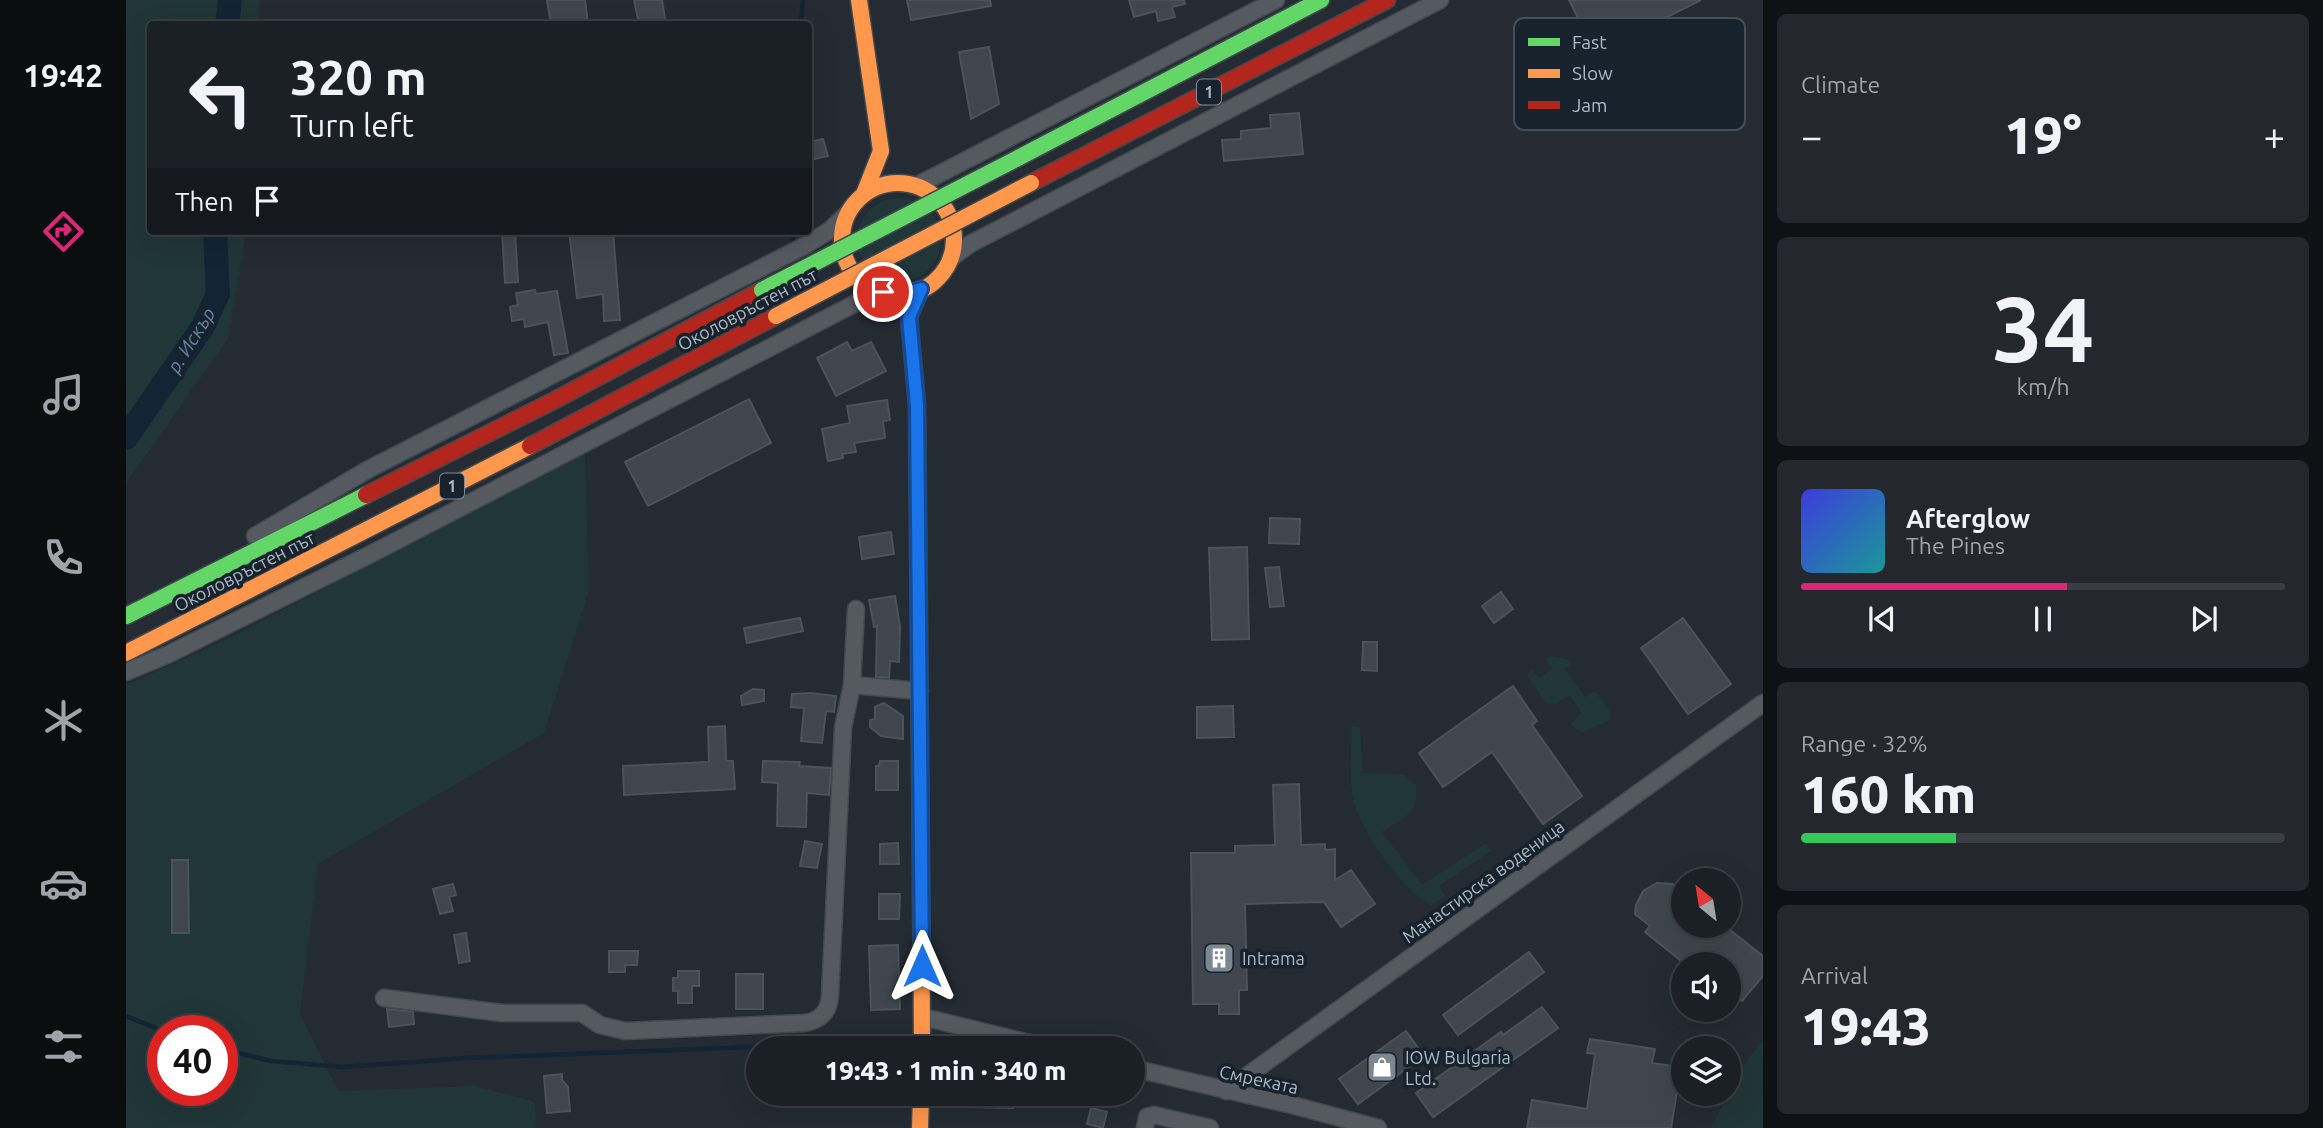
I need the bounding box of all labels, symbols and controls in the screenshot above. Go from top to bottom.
legend [1514,18,1745,130]
text: Fast [1572,31,1607,53]
icon: left [175,49,266,140]
text: 320 m [290,49,427,104]
text: 19:42 [23,57,103,93]
text: Slow [1572,62,1613,84]
text: Climate [1801,72,1880,97]
road number: 1 [1197,80,1221,104]
text: Jam [1572,94,1608,116]
text: 19° [2004,106,2082,164]
text: Turn left [290,107,414,143]
text: − [1801,115,1822,157]
text: + [2264,115,2285,157]
icon: arrive [248,182,286,220]
text: Then [175,187,234,216]
icon: directions [39,207,88,256]
pin [853,262,913,322]
street label: Околовръстен път [674,264,820,354]
icon: arrive [864,273,902,311]
text: 34 [1992,277,2094,379]
water label: р. Искър [162,304,219,377]
icon: music [39,370,88,419]
text: km/h [2016,374,2070,399]
road number: 1 [440,474,464,499]
text: Afterglow [1906,504,2030,533]
street label: Околовръстен път [170,527,318,615]
icon: phone [39,533,88,582]
text: The Pines [1906,533,2005,558]
icon: previous [1863,600,1901,638]
icon: pause [2024,600,2062,638]
icon: next [2185,600,2223,638]
icon: climate [39,696,88,745]
text: Range · 32% [1801,731,1928,756]
text: 160 km [1801,765,1976,823]
street label: Манастирска воденица [1398,816,1568,946]
icon: car [39,859,88,908]
north arrow [1671,868,1741,938]
map controls [1671,868,1741,1106]
position arrow [885,929,959,1003]
building icon: Intrama [1202,941,1236,975]
place label: Intrama [1242,948,1305,968]
button: sound [1671,952,1741,1022]
text: Arrival [1801,963,1868,988]
text: 19:43 [1801,997,1931,1055]
speed limit sign: 40 [147,1015,238,1106]
icon: filters [39,1022,88,1071]
button: layers [1671,1036,1741,1106]
place label: IOW Bulgaria Ltd. [1405,1047,1511,1088]
shop icon: IOW Bulgaria Ltd. [1365,1050,1399,1084]
text: 19:43 · 1 min · 340 m [825,1056,1066,1085]
street label: Смреката [1218,1061,1300,1097]

